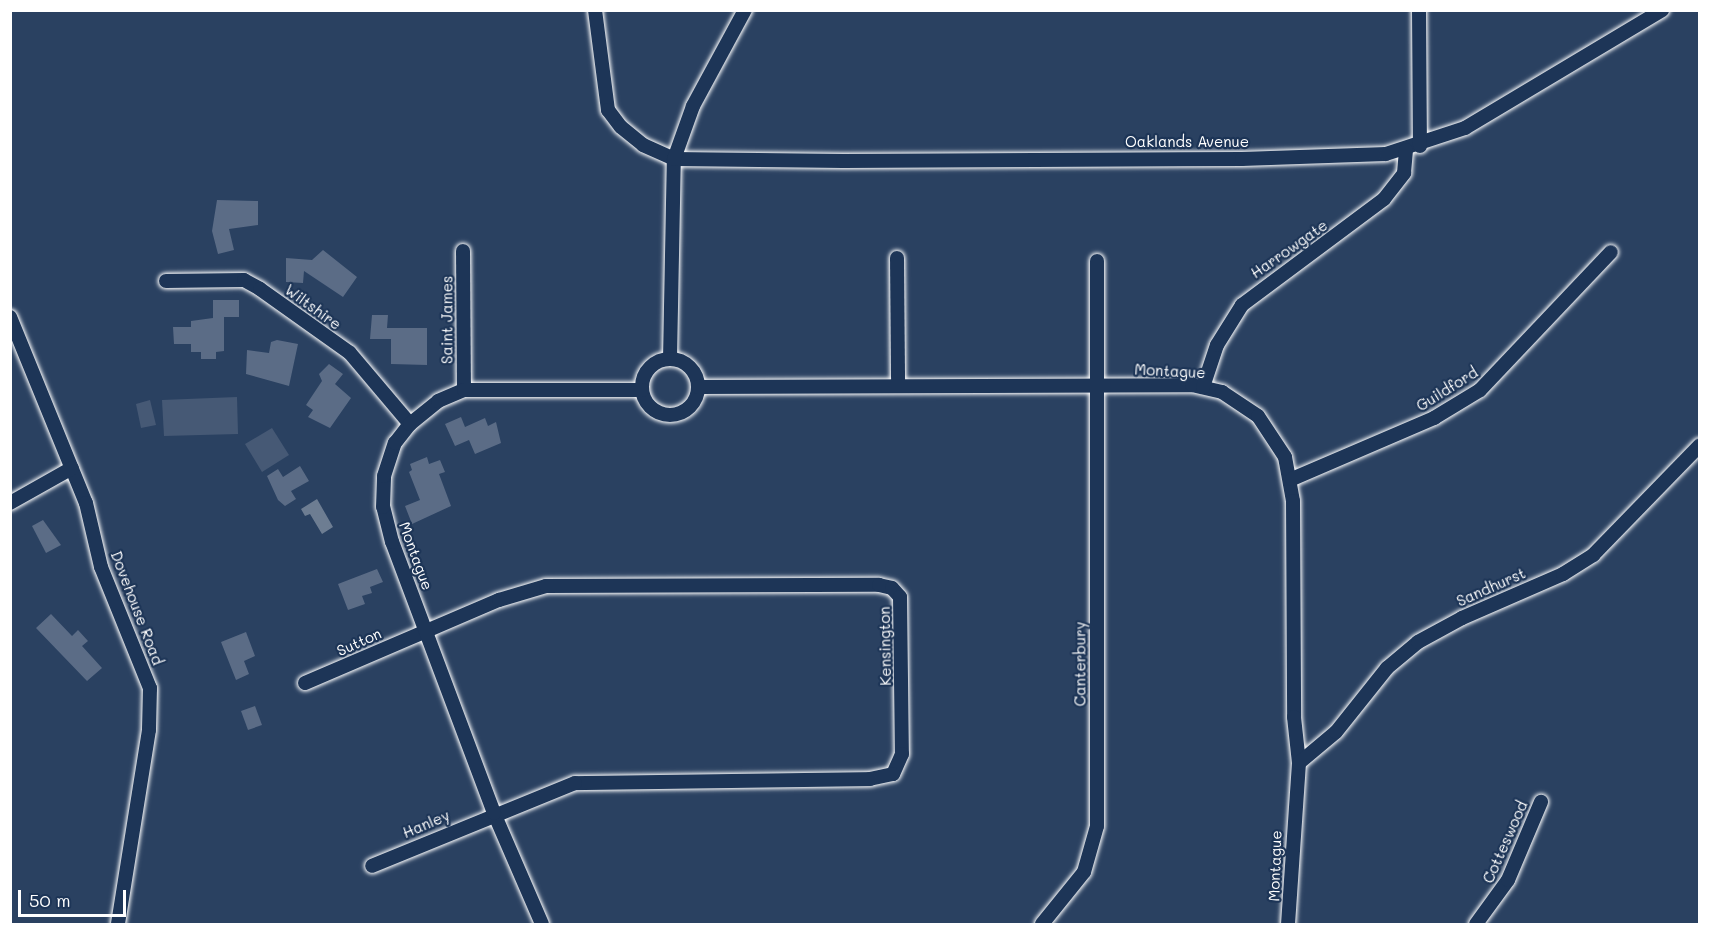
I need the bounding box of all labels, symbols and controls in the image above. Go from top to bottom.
street label: Oaklands Avenue [1125,133,1249,151]
street label: Harrowgate [1247,216,1331,282]
street label: Saint James [438,276,456,364]
street label: Wiltshire [281,281,345,333]
street label: Montague [1134,360,1206,382]
street label: Guildford [1413,363,1481,415]
street label: Montague [395,519,437,593]
street label: Dovehouse Road [107,548,167,668]
street label: Sandhurst [1454,564,1528,610]
street label: Kensington [875,606,895,686]
street label: Canterbury [1071,622,1089,706]
street label: Sutton [334,624,384,660]
street label: Cotteswood [1479,798,1531,886]
street label: Hanley [400,806,452,842]
street label: Montague [1265,830,1285,902]
scale bar [21,878,129,916]
text: 50 m [29,888,71,912]

